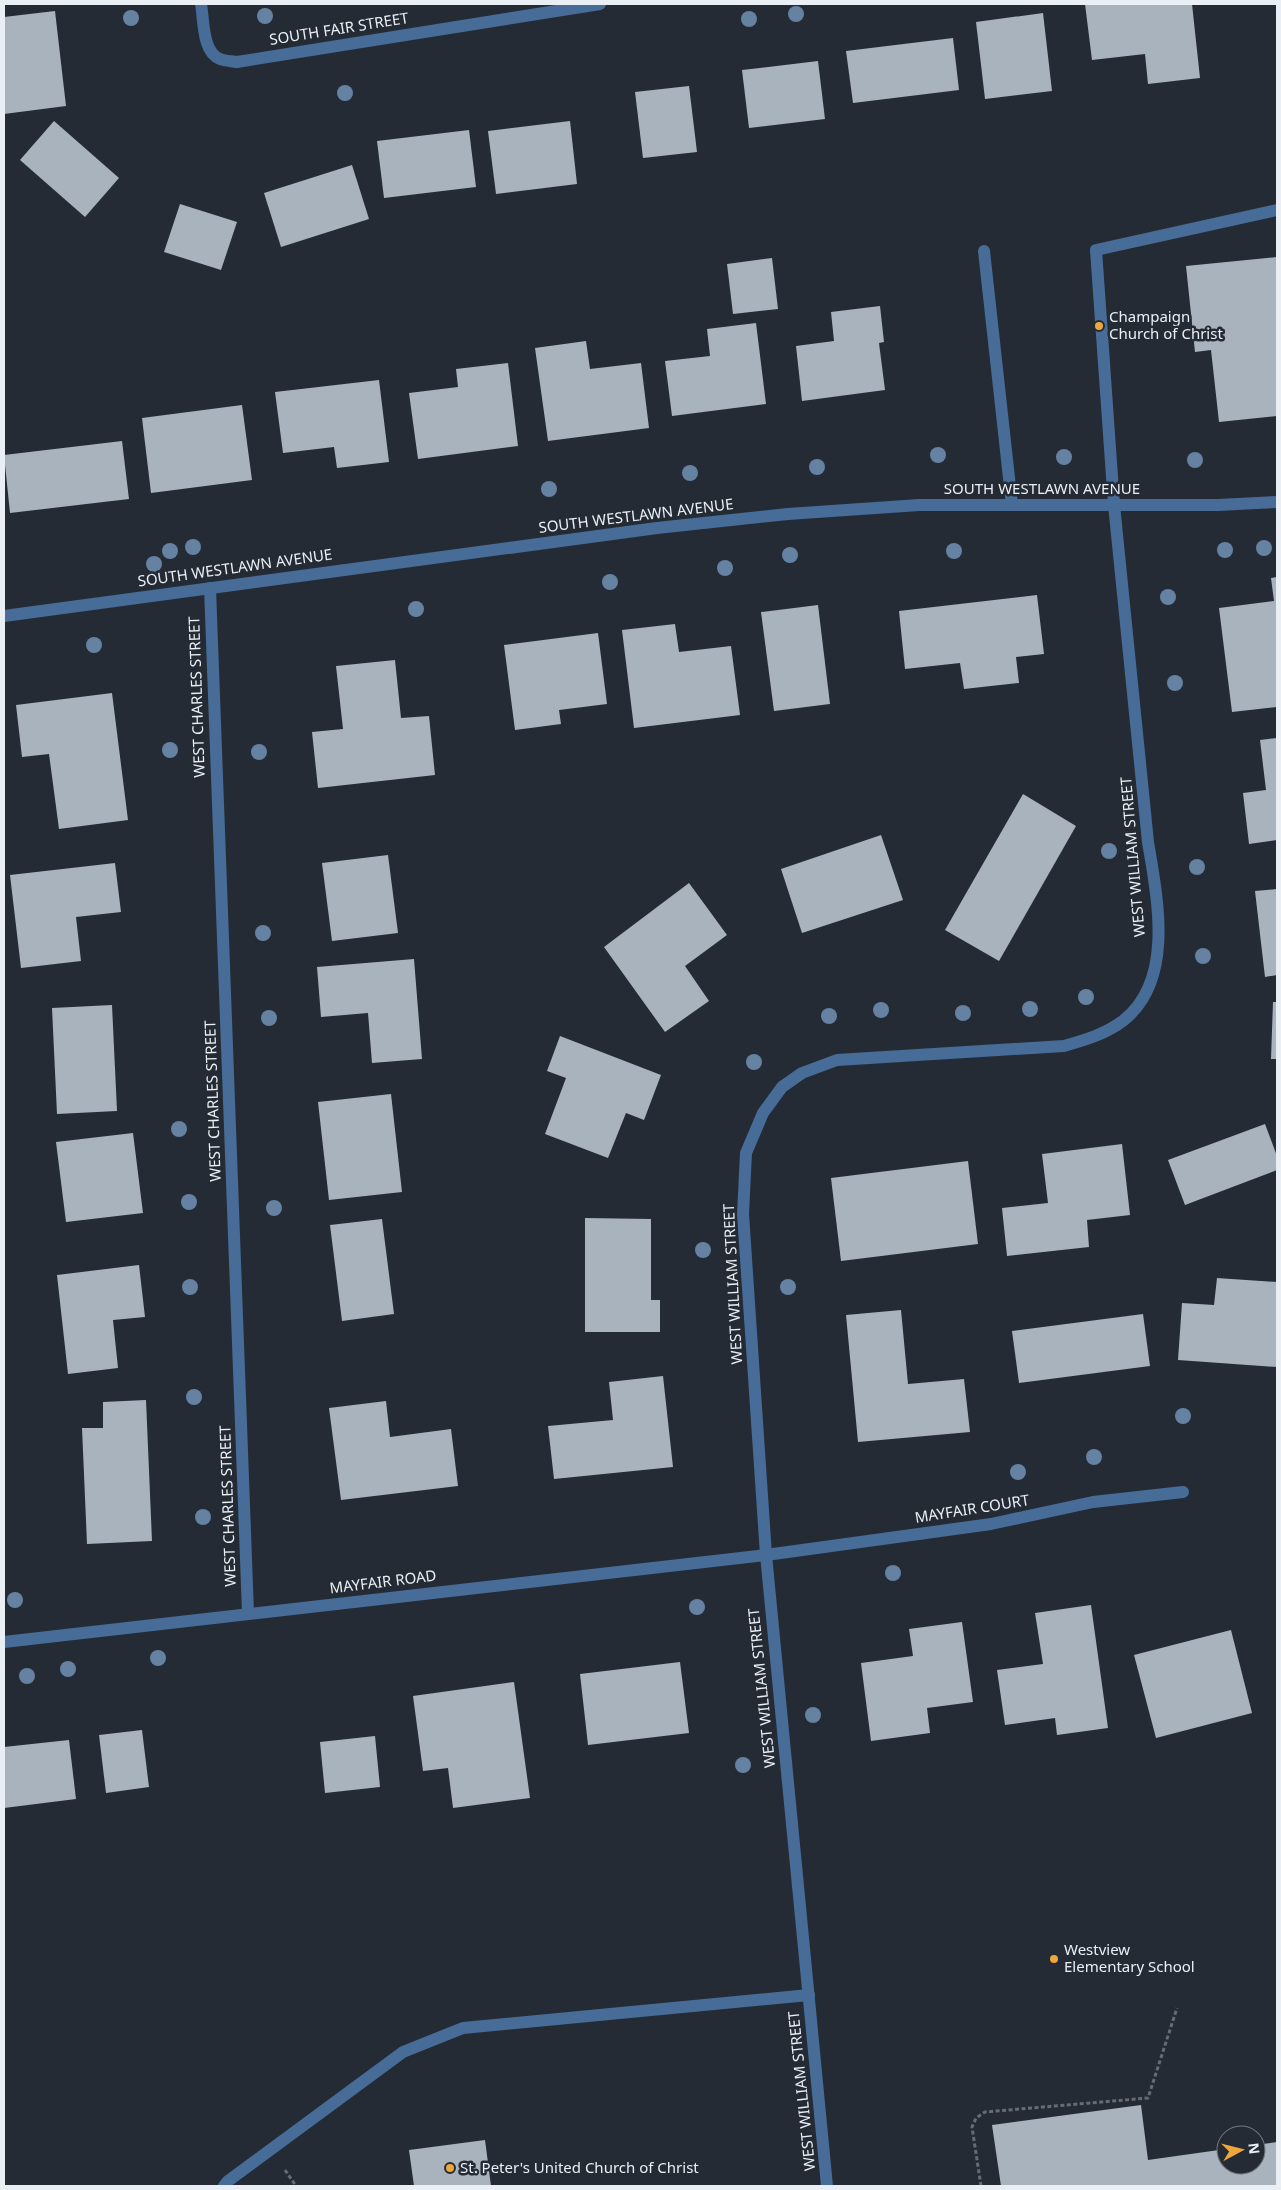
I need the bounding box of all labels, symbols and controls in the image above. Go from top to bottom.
street label: SOUTH FAIR STREET [268,7,410,49]
place label: Champaign Church of Christ [1109,306,1223,343]
marker: Champaign Church of Christ [1093,320,1105,332]
street label: SOUTH WESTLAWN AVENUE [944,478,1140,498]
street label: SOUTH WESTLAWN AVENUE [537,493,734,537]
street label: SOUTH WESTLAWN AVENUE [136,543,333,591]
street label: WEST CHARLES STREET [183,615,209,778]
street label: WEST WILLIAM STREET [1115,776,1149,938]
street label: WEST CHARLES STREET [199,1019,225,1182]
street label: WEST WILLIAM STREET [718,1203,746,1365]
street label: WEST CHARLES STREET [214,1424,240,1587]
street label: MAYFAIR COURT [913,1489,1031,1527]
street label: MAYFAIR ROAD [328,1565,437,1597]
street label: WEST WILLIAM STREET [743,1607,779,1769]
place label: Westview Elementary School [1064,1939,1195,1976]
marker: Westview Elementary School [1048,1953,1060,1965]
street label: WEST WILLIAM STREET [783,2010,819,2172]
north arrow [1216,2125,1266,2175]
text: N [1244,2142,1265,2155]
place label: St. Peter's United Church of Christ [460,2157,699,2177]
marker: St. Peter's United Church of Christ [444,2162,456,2174]

